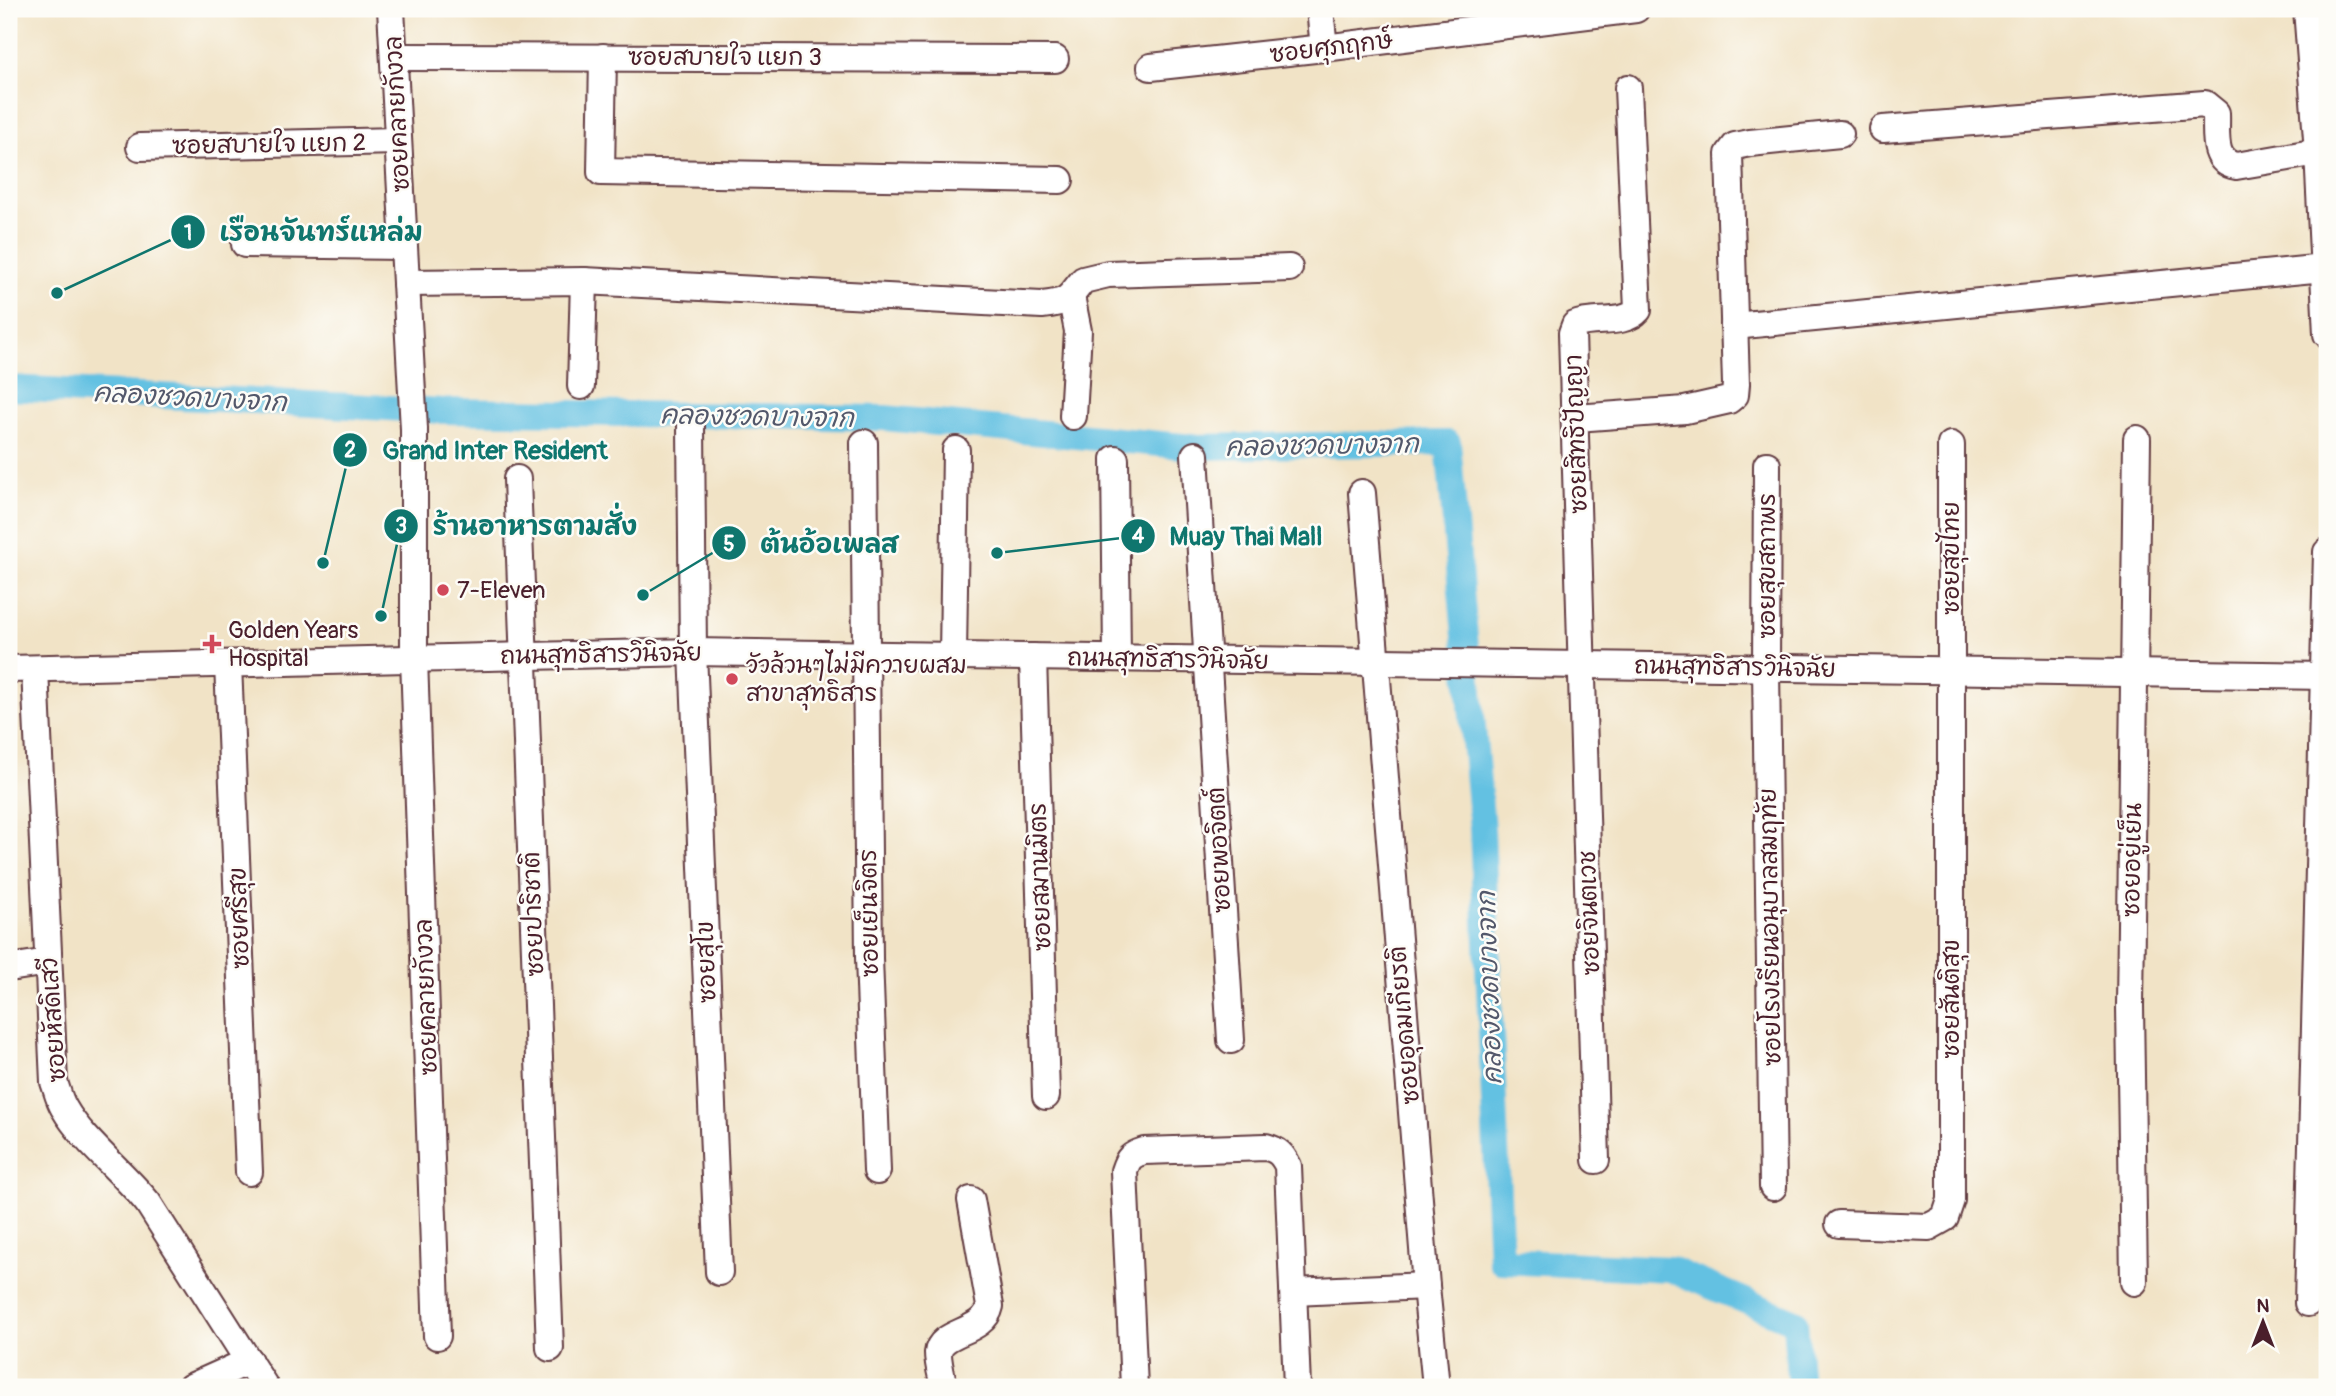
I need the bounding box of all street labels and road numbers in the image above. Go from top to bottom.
street label: ซอยศุภฤกษ์ [1268,24,1395,72]
street label: ซอยคลายกังวล [379,35,416,193]
street label: ซอยสบายใจ แยก 3 [628,41,822,72]
street label: ซอยสบายใจ แยก 2 [172,126,366,161]
street label: ซอยสิทธิปัญญา [1559,354,1594,514]
street label: ซอยสุขสถาพร [1753,493,1785,639]
street label: ซอยสุขไทย [1935,501,1969,615]
street label: ถนนสุทธิสารวินิจฉัย [500,638,702,674]
street label: ถนนสุทธิสารวินิจฉัย [1067,643,1269,679]
street label: ถนนสุทธิสารวินิจฉัย [1634,651,1836,687]
street label: ซอยพอจิตต์ [1200,786,1237,914]
street label: ซอยโรงเรียนอนุบาลสมฤทัย [1752,788,1790,1066]
street label: ซอยสมานมิตร [1023,802,1058,952]
street label: ซอยอยู่เย็น [2116,803,2151,917]
street label: ซอยเย็นจิตร [853,849,885,977]
street label: ซอยจินตเวช [1573,850,1606,976]
street label: ซอยปาริชาติ [517,851,550,977]
street label: ซอยศรีสุข [222,867,259,969]
street label: ซอยคลายกังวล [409,918,444,1076]
street label: ซอยสุโข [689,920,725,1004]
street label: ซอยสันติสุข [1937,939,1969,1059]
street label: ซอยอุดมเกียรติ [1382,944,1429,1105]
street label: ซอยหัสดิเสวี [34,957,72,1083]

